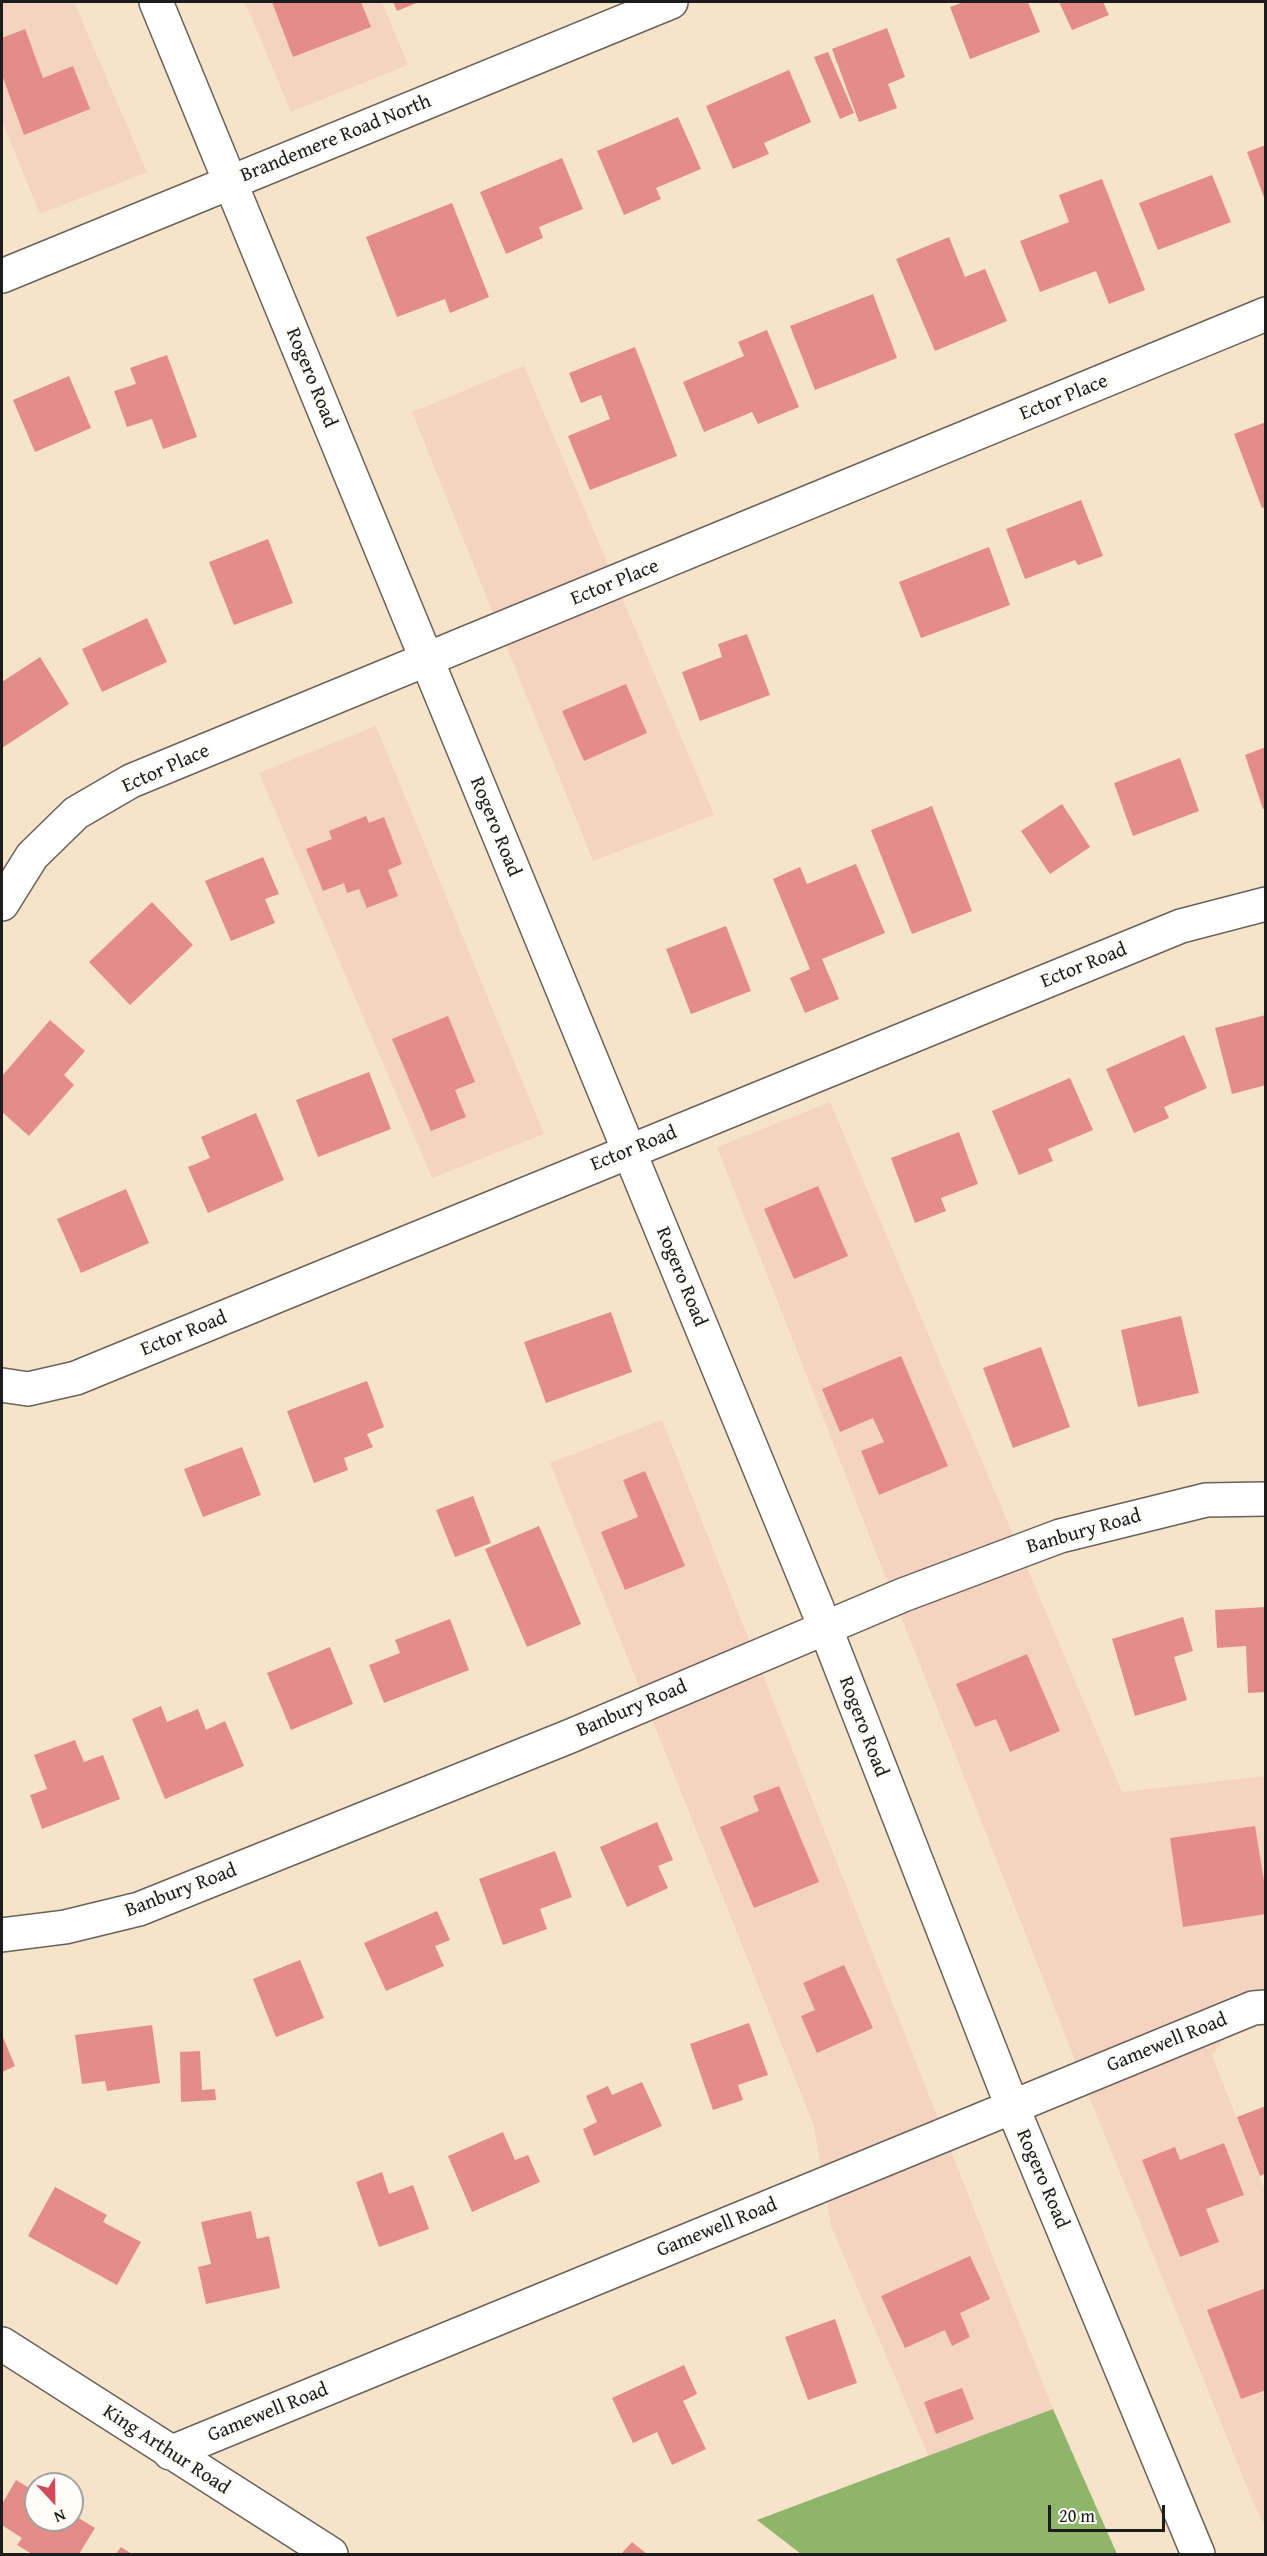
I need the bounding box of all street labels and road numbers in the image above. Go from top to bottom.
street label: Brandemere Road North [237,90,435,188]
street label: Rogero Road [280,325,342,431]
street label: Ector Place [1016,369,1112,427]
street label: Ector Place [567,554,663,612]
street label: Ector Place [119,739,213,799]
street label: Rogero Road [464,774,526,880]
street label: Ector Road [1037,938,1131,994]
street label: Ector Road [587,1121,681,1177]
street label: Rogero Road [650,1224,712,1330]
street label: Ector Road [137,1306,231,1362]
street label: Banbury Road [1024,1504,1144,1560]
street label: Rogero Road [833,1673,893,1781]
street label: Banbury Road [573,1675,691,1743]
street label: Banbury Road [122,1859,240,1923]
street label: Gamewell Road [1103,2008,1231,2078]
street label: Rogero Road [1010,2126,1074,2232]
street label: Gamewell Road [653,2193,781,2263]
street label: Gamewell Road [204,2378,332,2448]
street label: King Arthur Road [98,2400,234,2500]

